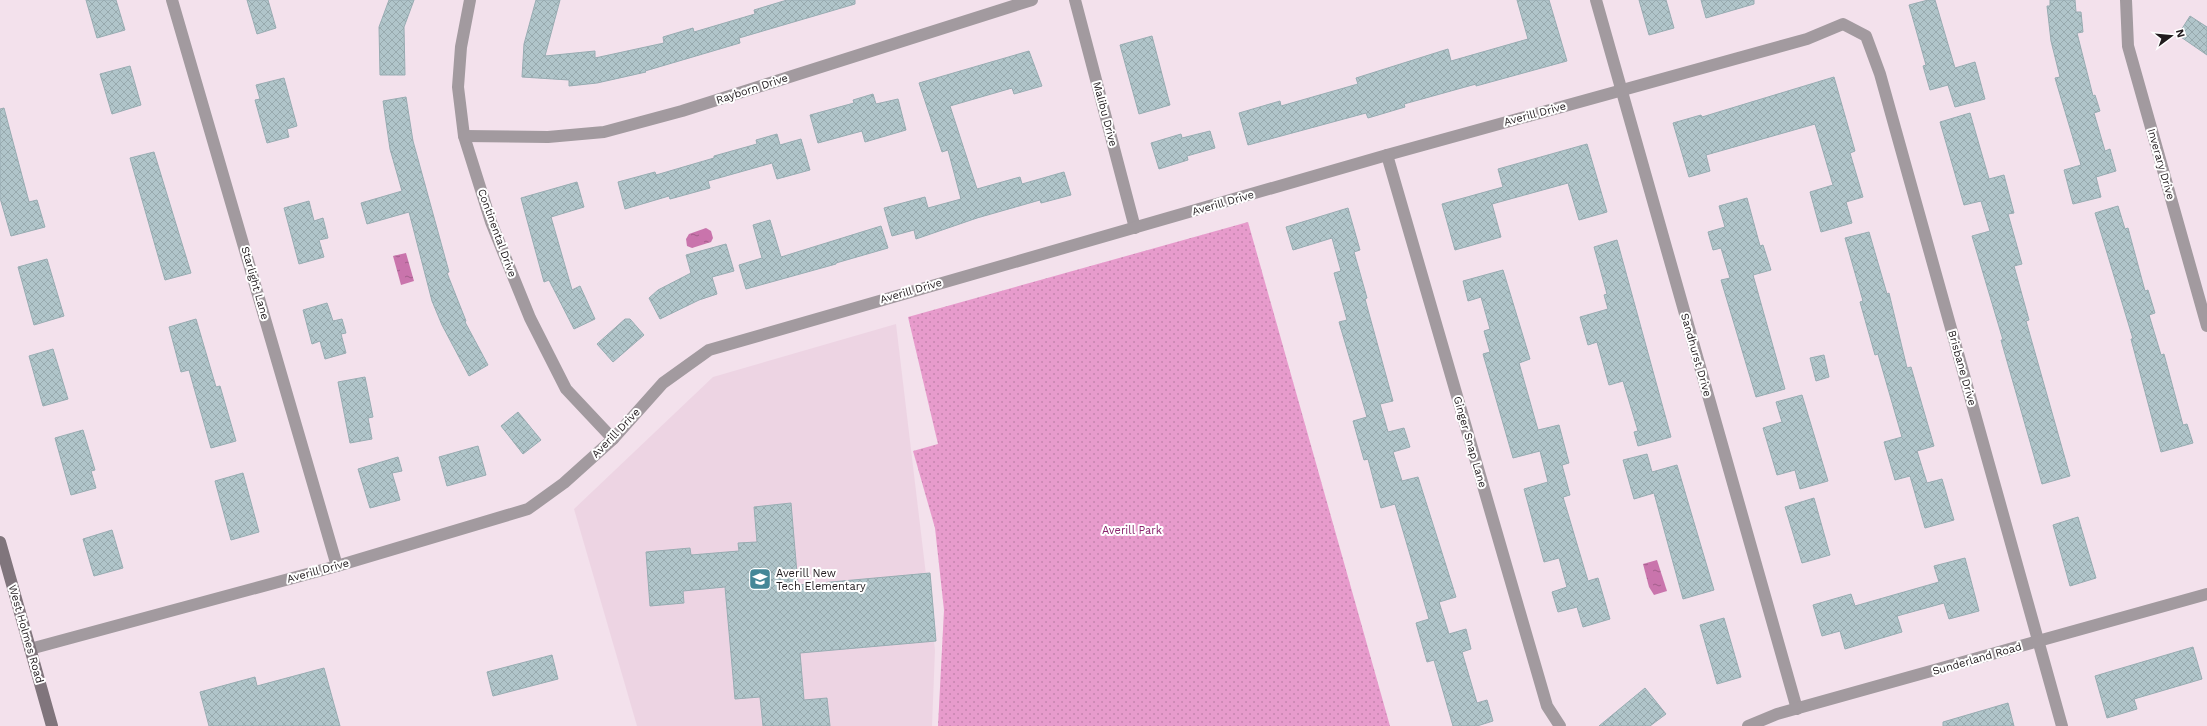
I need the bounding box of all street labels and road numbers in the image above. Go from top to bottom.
street label: Rayborn Drive [714,71,790,107]
street label: Malibu Drive [1090,80,1120,148]
street label: Averill Drive [1502,99,1568,129]
street label: Inverary Drive [2145,127,2177,201]
street label: Continental Drive [475,187,519,279]
street label: Averill Drive [1191,188,1255,218]
street label: Starlight Lane [238,245,272,321]
street label: Averill Drive [879,276,943,306]
street label: Sandhurst Drive [1678,312,1714,398]
street label: Brisbane Drive [1945,329,1979,407]
street label: Ginger Snap Lane [1451,395,1489,489]
street label: Averill Drive [589,406,643,460]
street label: Averill Drive [285,556,351,586]
street label: West Holmes Road [6,583,46,685]
street label: Sunderland Road [1931,640,2023,678]

